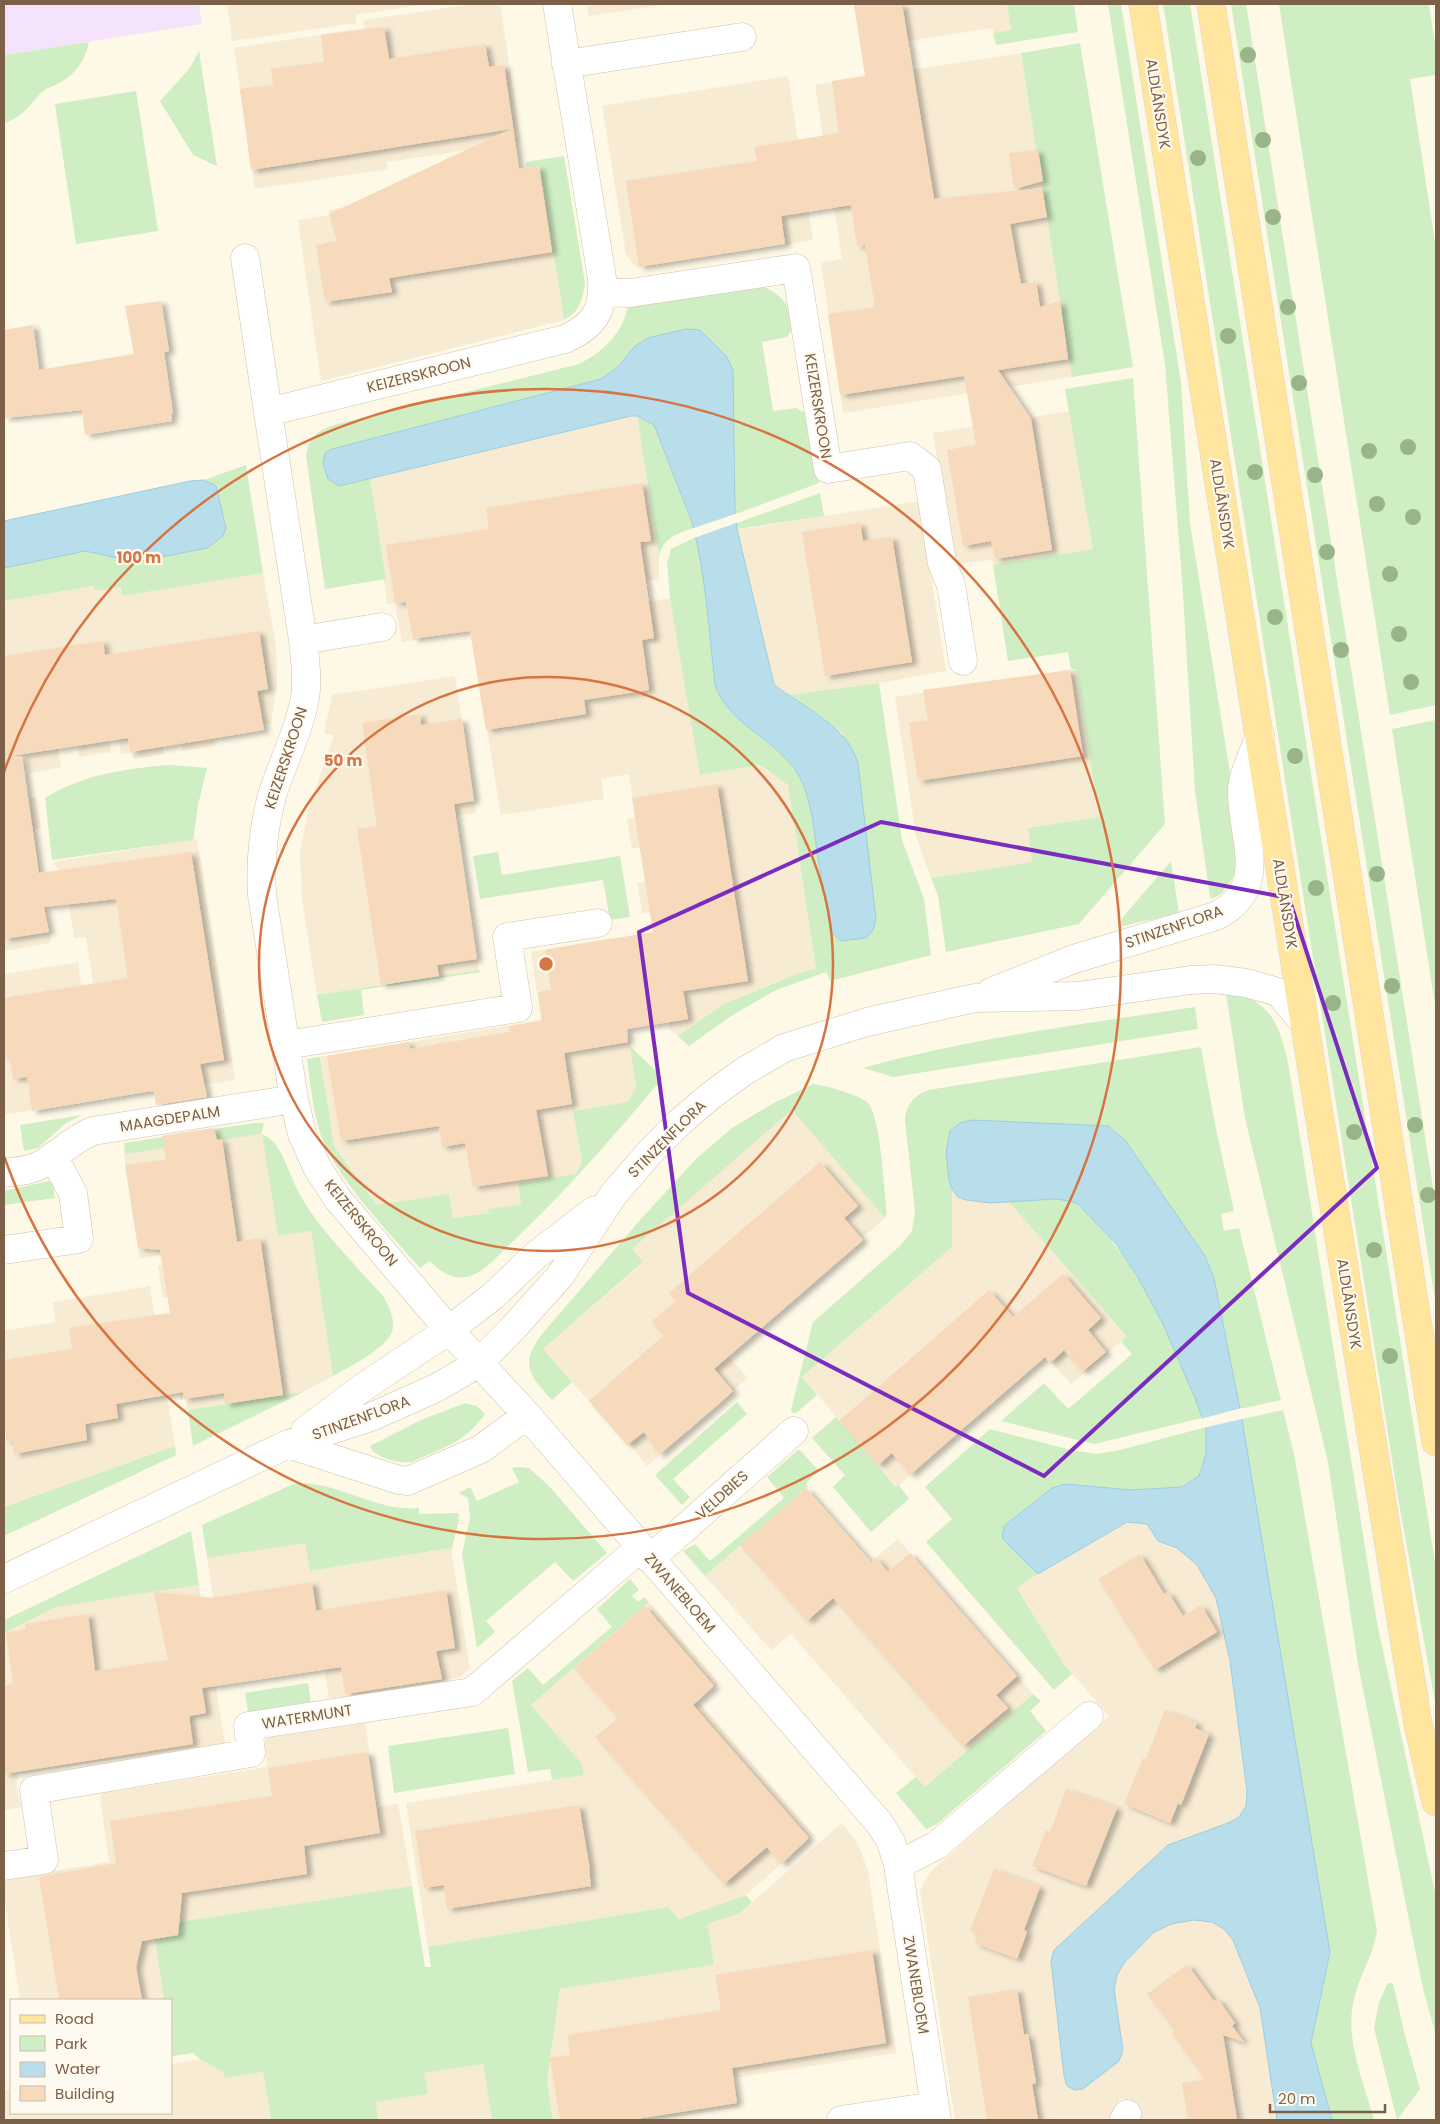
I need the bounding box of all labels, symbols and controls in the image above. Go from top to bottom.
street label: ALDLÂNSDYK [1141,57,1176,151]
street label: KEIZERSKROON [365,351,473,398]
street label: KEIZERSKROON [800,352,837,460]
street label: ALDLÂNSDYK [1205,457,1240,551]
text: 100 m [117,547,161,568]
street label: KEIZERSKROON [259,704,312,812]
text: 50 m [324,750,362,771]
street label: ALDLÂNSDYK [1268,857,1303,951]
street label: STINZENFLORA [1122,900,1226,953]
centre of rings [537,955,555,973]
street label: STINZENFLORA [623,1095,710,1182]
street label: MAAGDEPALM [118,1100,222,1137]
street label: KEIZERSKROON [320,1175,403,1271]
street label: ALDLÂNSDYK [1332,1257,1367,1351]
street label: STINZENFLORA [309,1390,413,1445]
street label: VELDBIES [691,1465,753,1524]
street label: ZWANEBLOEM [640,1548,721,1637]
street label: WATERMUNT [260,1699,354,1734]
street label: ZWANEBLOEM [898,1934,935,2036]
legend [10,1999,172,2114]
text: Road [55,2008,94,2029]
text: Park [55,2033,87,2054]
text: Water [55,2058,101,2079]
scale bar [1270,2082,1385,2114]
text: Building [55,2083,115,2104]
text: 20 m [1278,2088,1316,2109]

